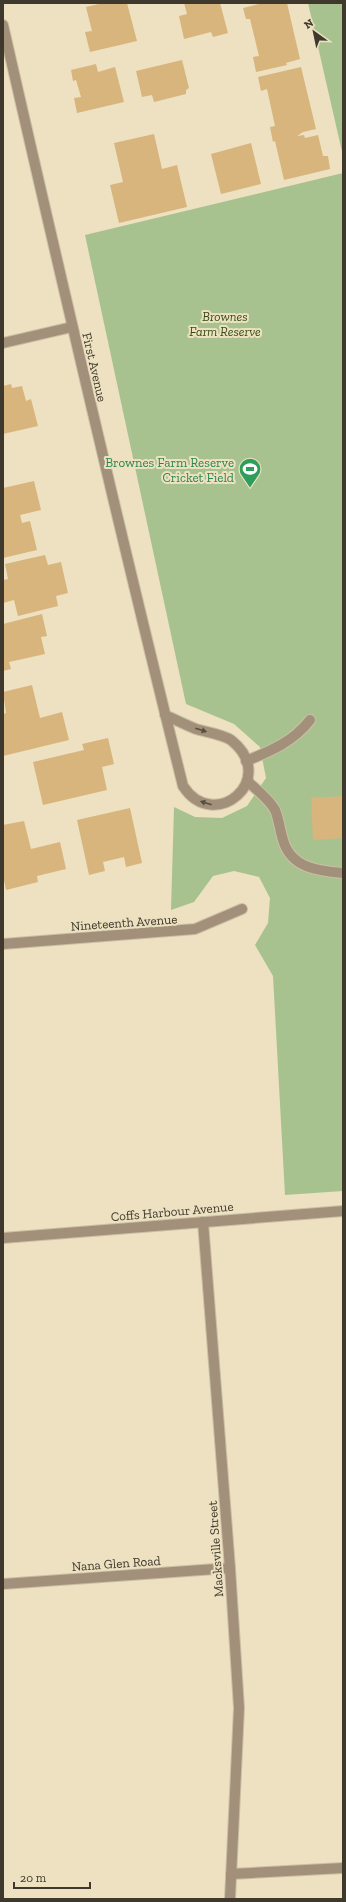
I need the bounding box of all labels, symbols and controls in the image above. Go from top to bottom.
north arrow [294,12,334,52]
text: N [302,16,316,32]
park label: Brownes Farm Reserve [189,309,261,339]
street label: First Avenue [79,331,110,403]
place label: Brownes Farm Reserve Cricket Field [105,455,234,485]
sports icon: Brownes Farm Reserve Cricket Field [237,456,263,489]
one-way arrow [196,728,208,734]
one-way arrow [200,799,212,805]
street label: Nineteenth Avenue [70,911,178,934]
street label: Coffs Harbour Avenue [110,1199,234,1224]
street label: Macksville Street [205,1500,226,1598]
street label: Nana Glen Road [71,1553,161,1574]
scale bar [14,1864,90,1890]
text: 20 m [20,1871,47,1885]

